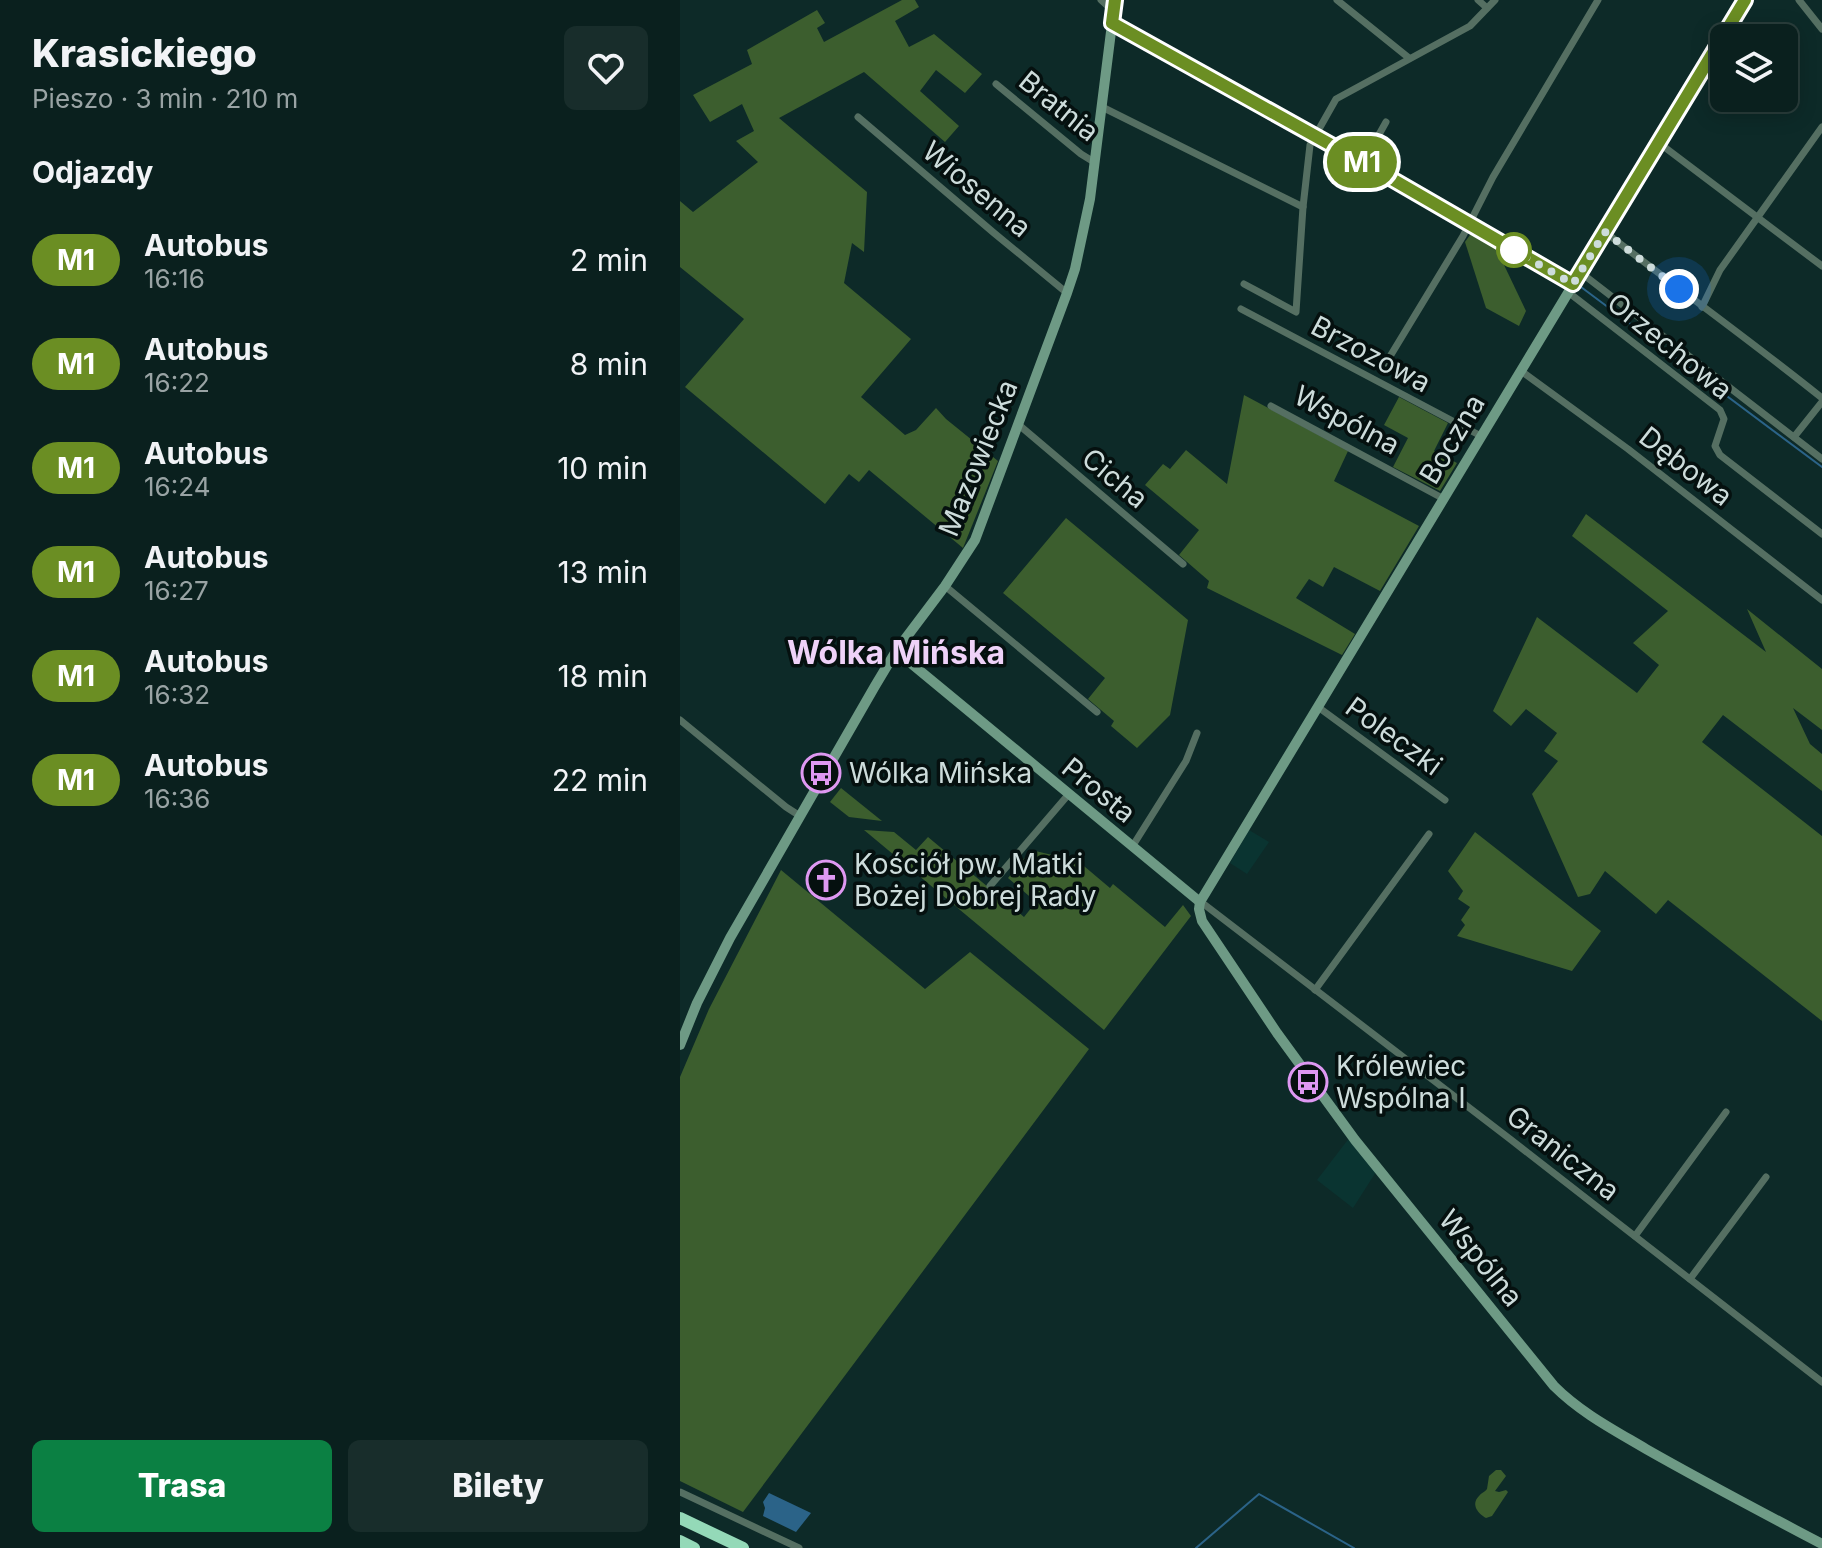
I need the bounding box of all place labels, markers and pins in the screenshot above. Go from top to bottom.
unlabelled marker [1497,233,1531,267]
bus stop icon: Wólka Mińska [800,752,842,794]
place label: Wólka Mińska [849,756,1032,790]
place label: Kościół pw. Matki Bożej Dobrej Rady [854,847,1097,913]
church icon: Kościół pw. Matki Bożej Dobrej Rady [805,859,847,901]
place label: Królewiec Wspólna I [1336,1049,1466,1115]
bus stop icon: Królewiec Wspólna I [1287,1061,1329,1103]

